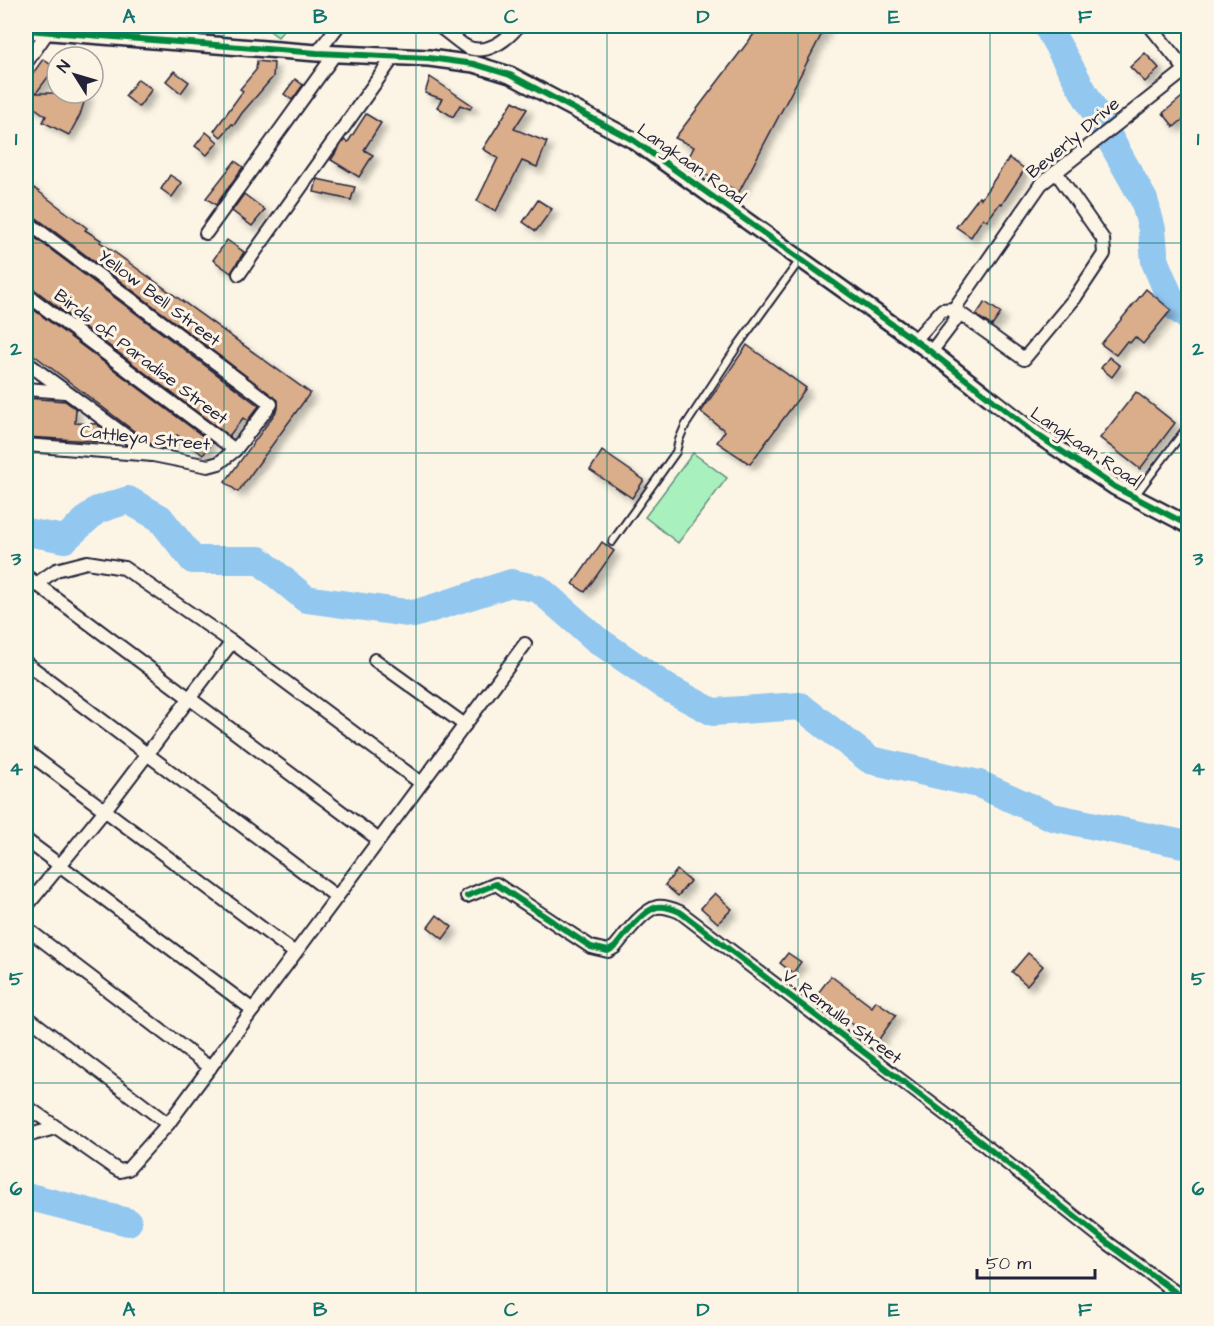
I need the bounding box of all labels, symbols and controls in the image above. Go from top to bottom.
text: A [123,3,136,31]
text: B [313,3,328,31]
text: C [504,3,519,31]
text: D [697,3,710,31]
text: E [888,3,900,31]
text: F [1078,3,1093,31]
north arrow [45,45,105,105]
text: N [52,56,76,77]
street label: Beverly Drive [1021,91,1126,185]
street label: Langkaan Road [631,117,750,211]
text: 1 [15,125,18,153]
text: 1 [1197,125,1200,153]
street label: Yellow Bell Street [92,244,226,353]
street label: Birds of Paradise Street [49,283,234,431]
text: 2 [9,335,22,363]
text: 2 [1191,335,1204,363]
street label: Langkaan Road [1025,401,1145,494]
street label: Cattleya Street [79,419,212,458]
text: 3 [10,545,22,573]
text: 3 [1192,545,1204,573]
text: 4 [9,755,23,783]
text: 4 [1191,755,1205,783]
street label: V. Remulla Street [777,964,908,1071]
text: 5 [9,965,24,993]
text: 5 [1191,965,1206,993]
text: 6 [10,1175,23,1203]
text: 6 [1192,1175,1205,1203]
scale bar [977,1242,1096,1280]
text: 50 m [986,1251,1031,1276]
text: A [123,1296,136,1324]
text: B [313,1296,328,1324]
text: C [504,1296,519,1324]
text: D [697,1296,710,1324]
text: E [888,1296,900,1324]
text: F [1078,1296,1093,1324]

